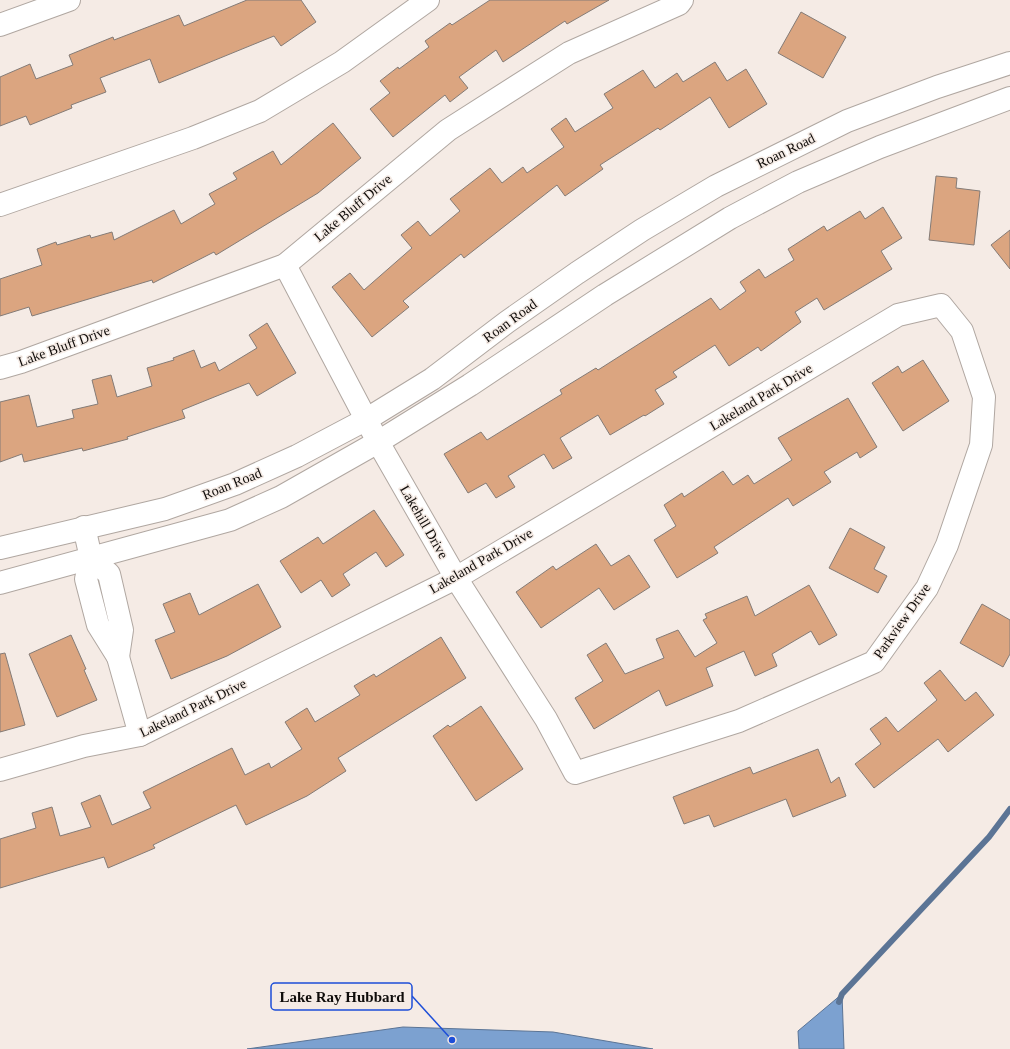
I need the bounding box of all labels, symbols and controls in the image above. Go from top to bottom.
street label: Roan Road [755,131,817,171]
street label: Lake Bluff Drive [311,171,395,245]
street label: Roan Road [480,297,540,345]
street label: Lake Bluff Drive [16,323,112,369]
street label: Lakeland Park Drive [707,361,815,433]
street label: Roan Road [200,465,264,503]
street label: Lakehill Drive [397,483,451,561]
street label: Lakeland Park Drive [427,525,535,597]
street label: Parkview Drive [871,581,933,661]
street label: Lakeland Park Drive [137,676,249,740]
callout: Lake Ray Hubbard [271,983,412,1010]
text: Lake Ray Hubbard [279,989,405,1005]

